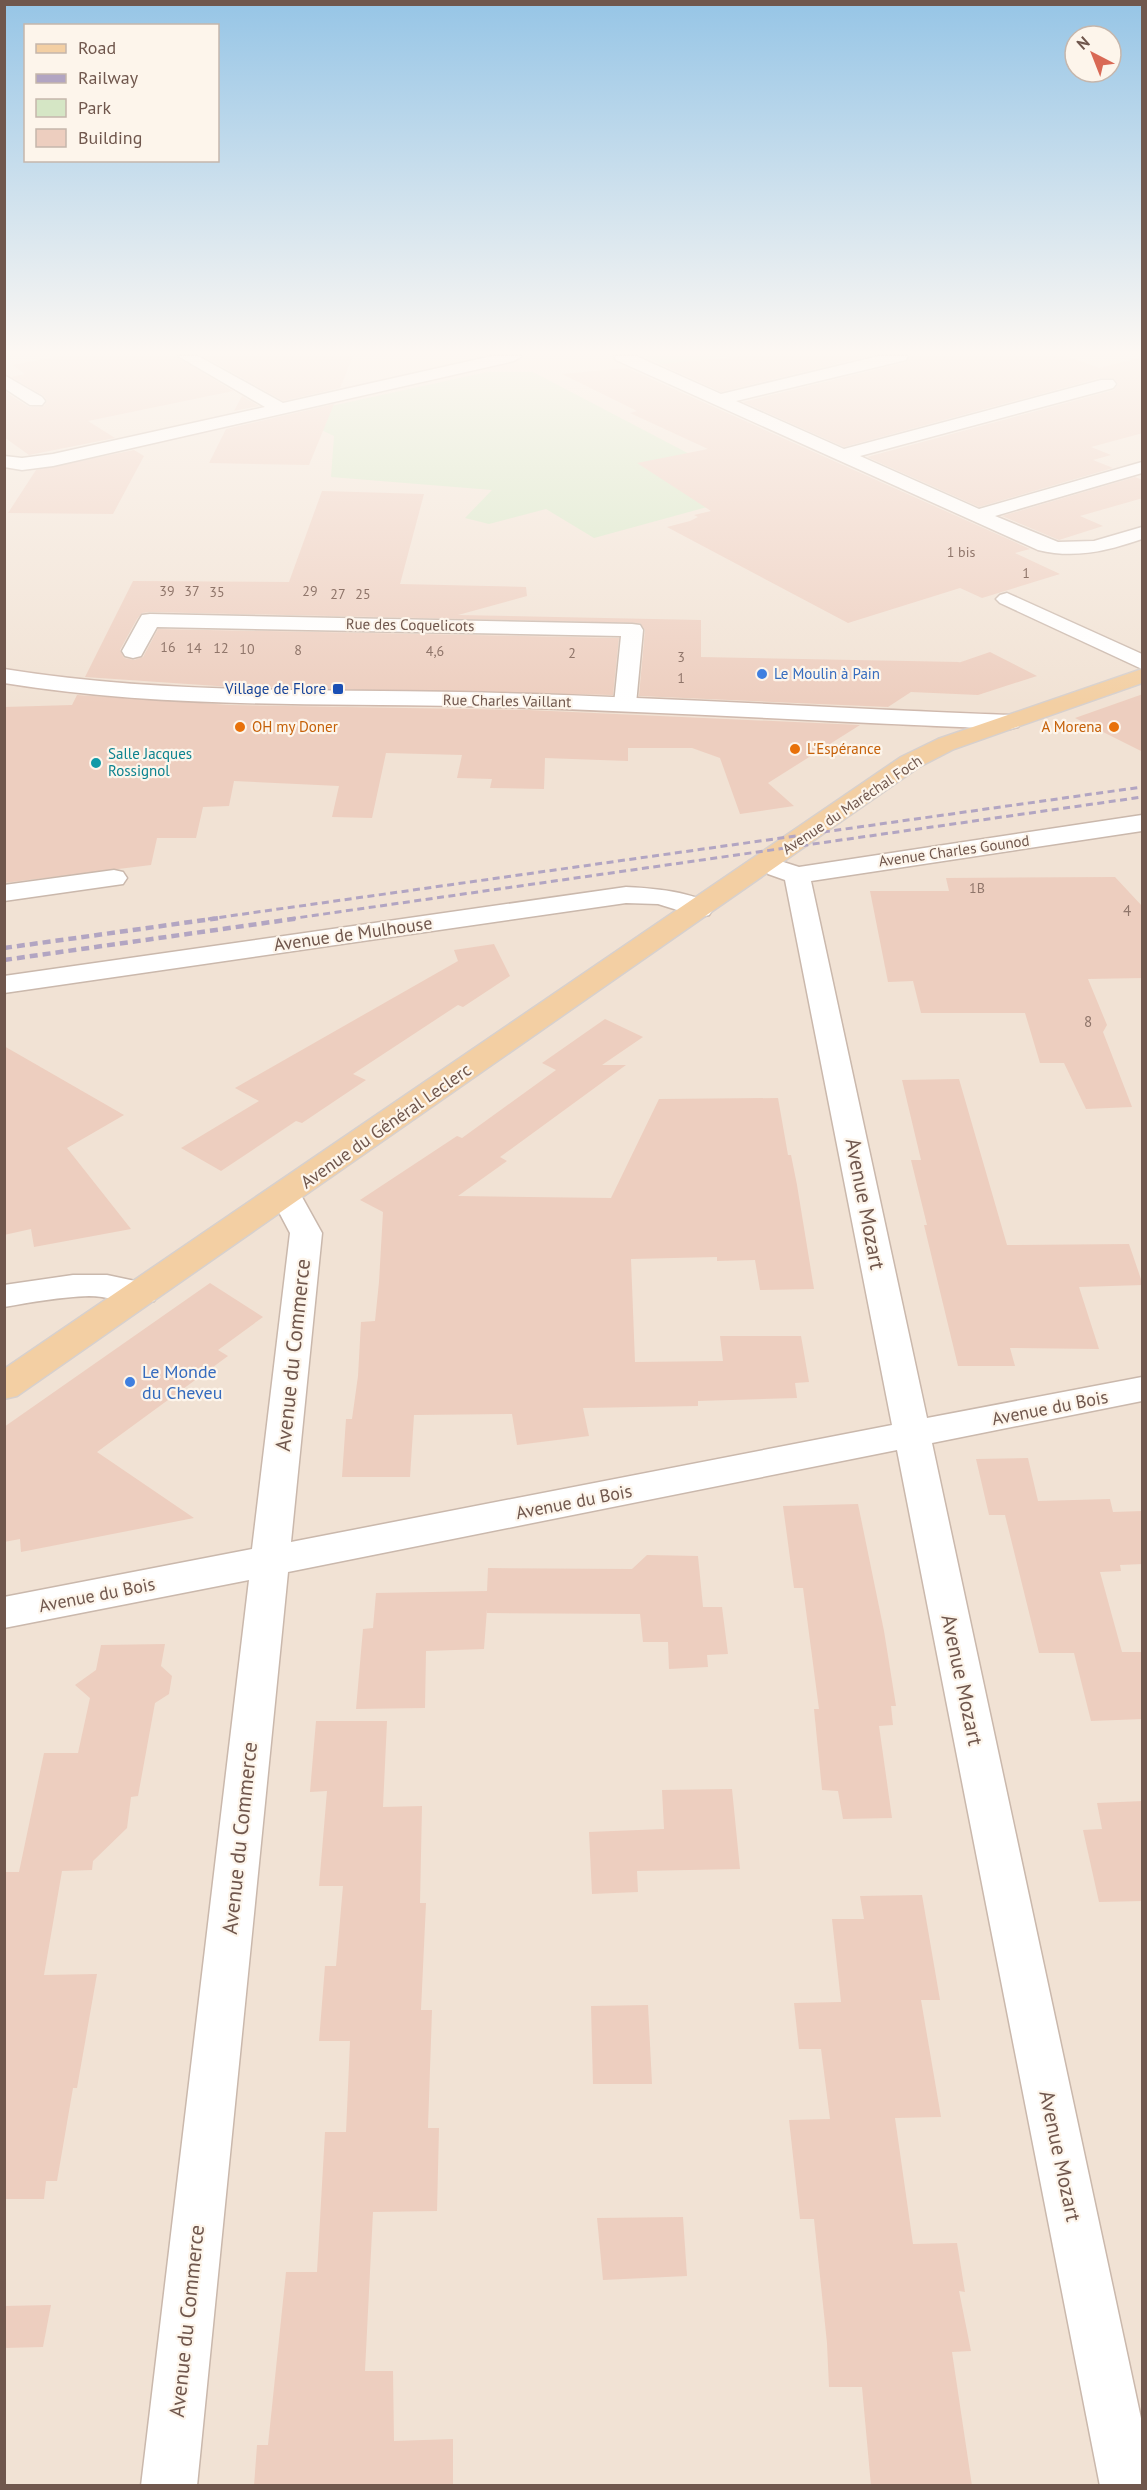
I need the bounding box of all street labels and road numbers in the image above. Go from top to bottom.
street label: Rue des Coquelicots [346,614,474,635]
street label: Rue Charles Vaillant [443,690,571,711]
street label: Avenue du Maréchal Foch [778,751,925,858]
street label: Avenue Charles Gounod [877,831,1031,870]
street label: Avenue de Mulhouse [272,911,434,956]
street label: Avenue du Général Leclerc [296,1058,476,1193]
street label: Avenue Mozart [840,1136,891,1272]
street label: Avenue du Commerce [269,1257,316,1453]
street label: Avenue du Bois [990,1385,1110,1430]
street label: Avenue du Bois [514,1479,634,1524]
street label: Avenue du Bois [37,1572,157,1617]
street label: Avenue Mozart [935,1612,990,1748]
street label: Avenue du Commerce [216,1740,263,1936]
street label: Avenue Mozart [1033,2088,1088,2224]
street label: Avenue du Commerce [163,2223,210,2419]

